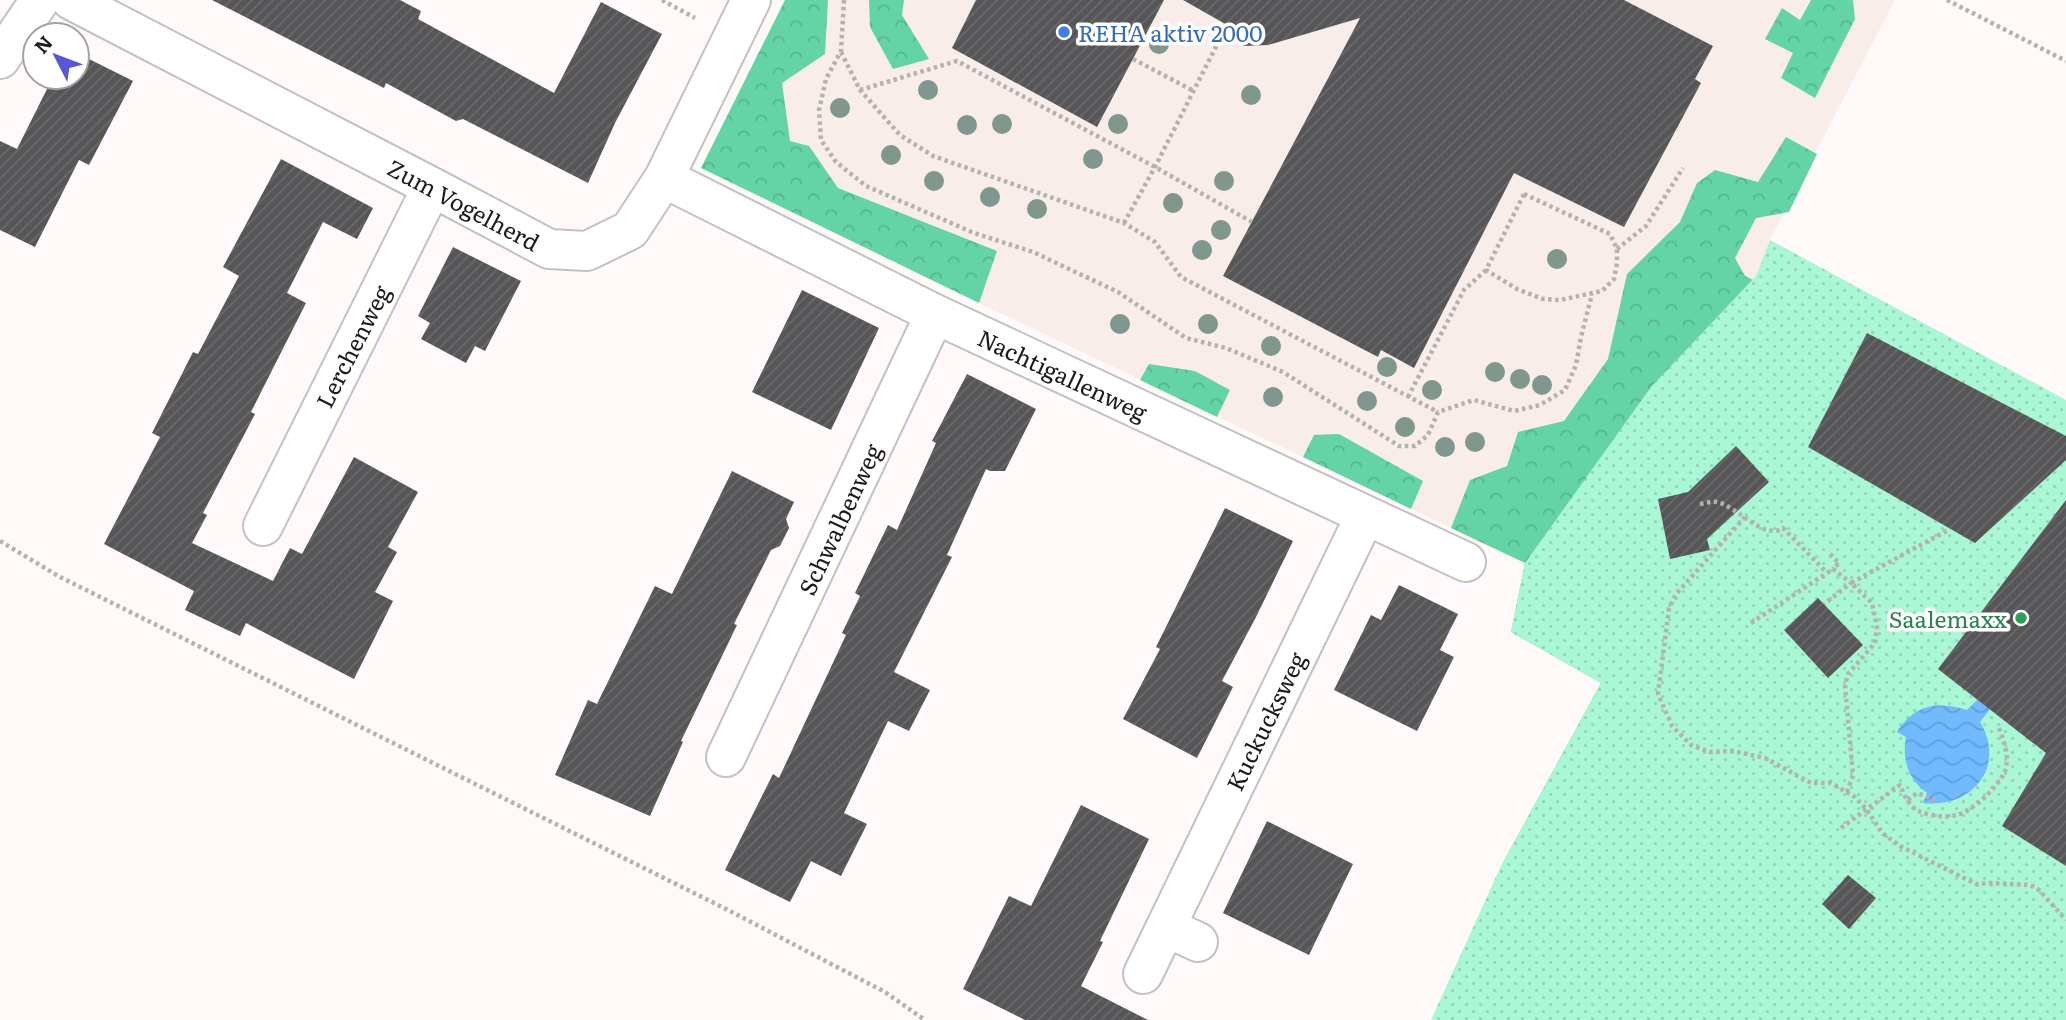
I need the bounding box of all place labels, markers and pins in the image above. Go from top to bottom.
place label: REHA aktiv 2000 [1078,15,1262,49]
marker: REHA aktiv 2000 [1056,24,1072,40]
place label: Saalemaxx [1889,601,2007,635]
marker: Saalemaxx [2013,610,2029,626]

